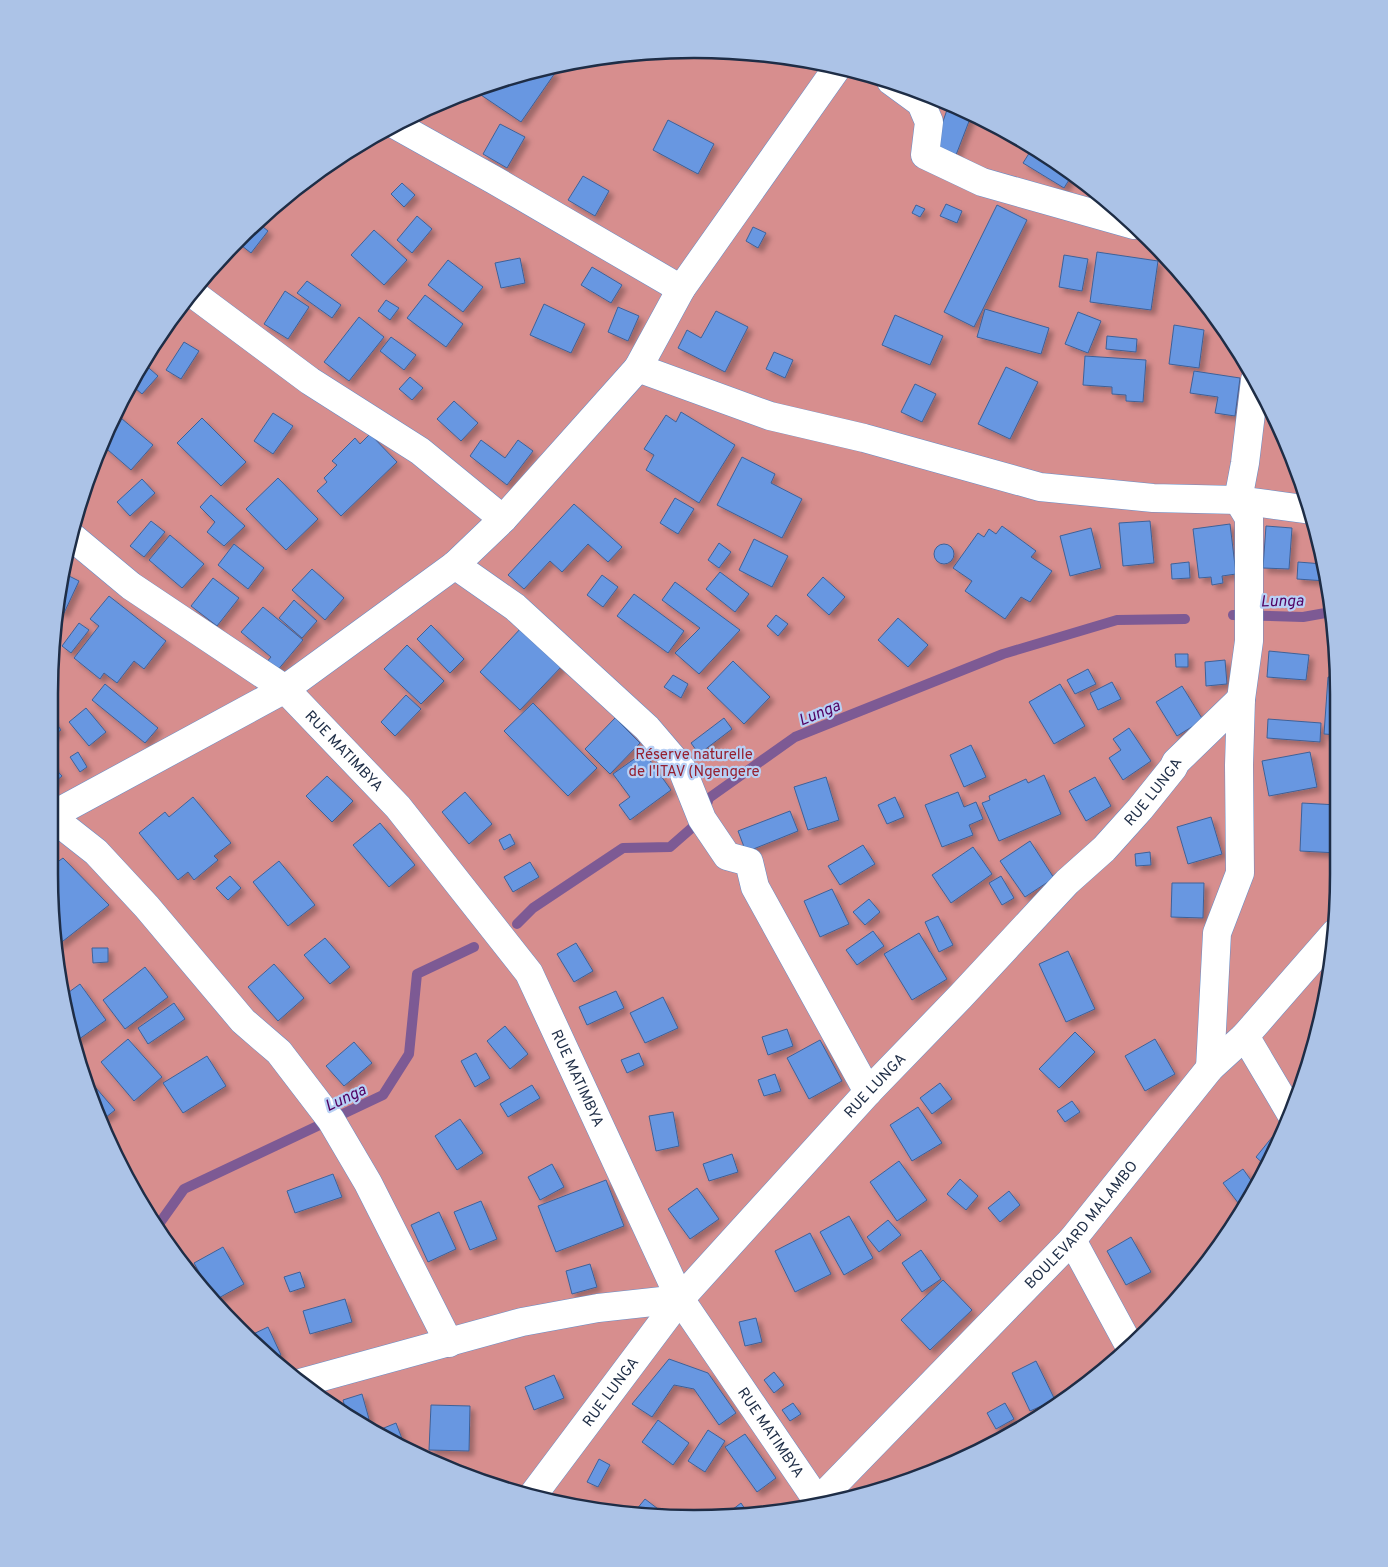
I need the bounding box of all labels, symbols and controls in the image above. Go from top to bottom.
water label: Lunga [1260,592,1304,612]
water label: Lunga [796,696,844,731]
street label: RUE MATIMBYA [300,707,386,796]
park label: Réserve naturelle de l'ITAV (Ngengere [628,746,760,782]
street label: RUE LUNGA [1121,755,1187,831]
street label: RUE MATIMBYA [546,1027,607,1130]
street label: RUE LUNGA [841,1050,911,1123]
water label: Lunga [322,1080,370,1117]
street label: BOULEVARD MALAMBO [1022,1158,1143,1294]
street label: RUE LUNGA [579,1354,644,1431]
street label: RUE MATIMBYA [732,1384,807,1482]

